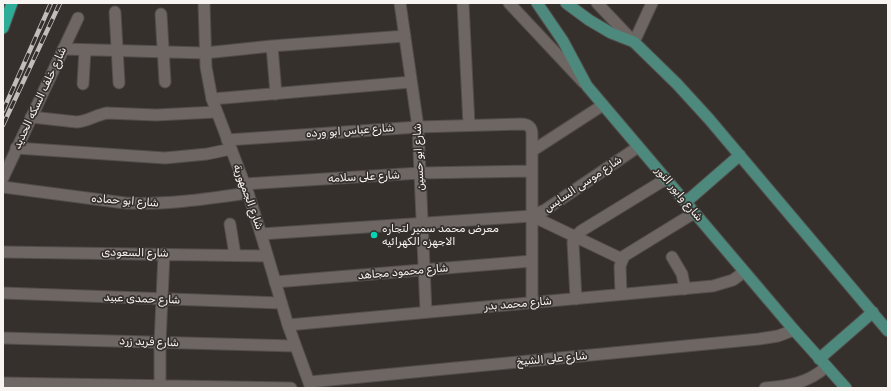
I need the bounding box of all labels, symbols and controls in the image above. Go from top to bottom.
street label: شارع خلف السكه الحديد [10,45,70,151]
street label: شارع عباس ابو ورده [306,121,394,141]
street label: شارع ابو حسين [411,123,427,191]
street label: شارع موسى السايس [541,153,625,215]
street label: شارع الجمهورية [230,162,266,232]
street label: شارع وابور النور [652,164,706,224]
street label: شارع على سلامه [328,169,400,185]
street label: شارع ابو حماده [91,192,159,210]
place label: معرض محمد سمير لتجاره الاجهزه الكهرائيه [382,222,499,248]
marker: معرض محمد سمير لتجاره الاجهزه الكهرائيه [369,230,379,240]
street label: شارع السعودى [101,246,169,260]
street label: شارع محمود مجاهد [357,261,449,283]
street label: شارع حمدى عبيد [103,291,181,307]
street label: شارع محمد بدر [484,294,552,314]
street label: شارع فريد زرد [119,334,179,350]
street label: شارع على الشيخ [516,349,588,369]

